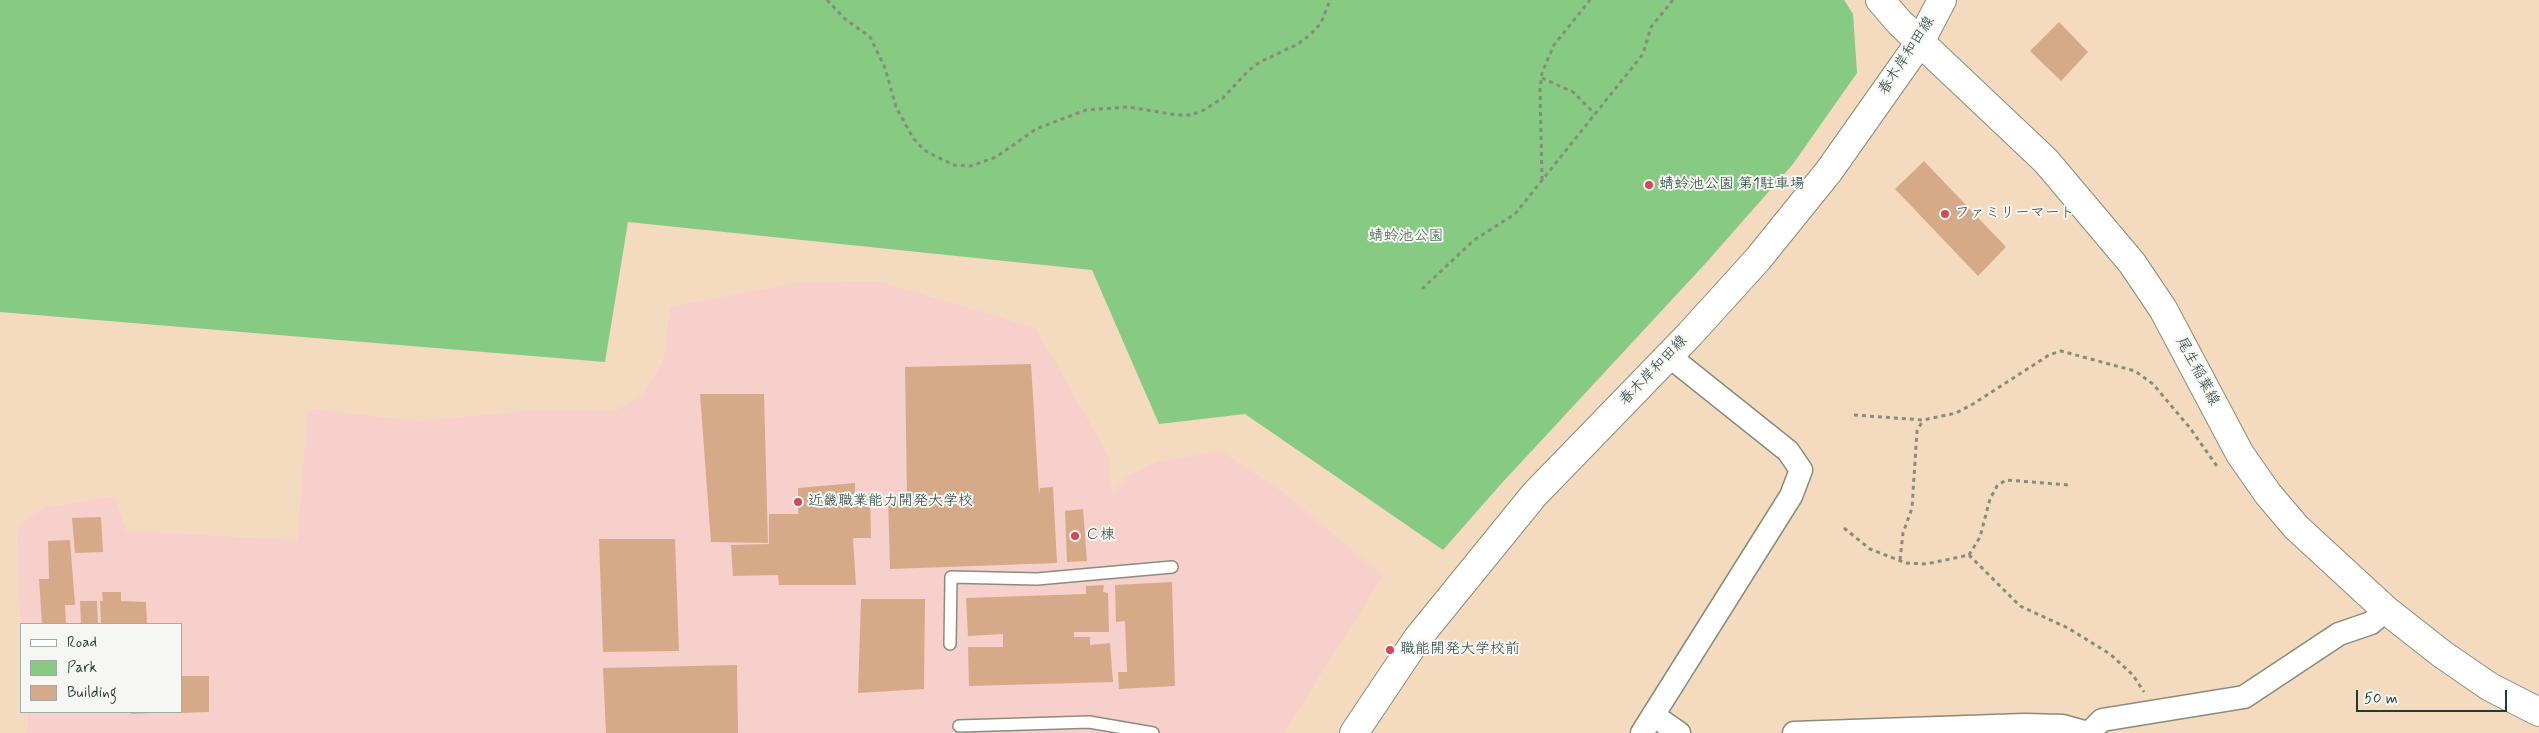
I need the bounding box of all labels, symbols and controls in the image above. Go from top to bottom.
street label: 春木岸和田線 [1875,13,1939,99]
place label: 蜻蛉池公園 第1駐車場 [1659,176,1805,194]
marker: 蜻蛉池公園 第1駐車場 [1643,179,1655,191]
place label: ファミリーマート [1955,205,2075,223]
marker: ファミリーマート [1939,208,1951,220]
park label: 蜻蛉池公園 [1369,228,1443,246]
street label: 春木岸和田線 [1616,332,1692,410]
street label: 尾生稲葉線 [2171,335,2223,409]
place label: 近畿職業能力開発大学校 [808,493,973,511]
marker: 近畿職業能力開発大学校 [792,496,804,508]
place label: Ｃ棟 [1085,527,1115,545]
marker: Ｃ棟 [1069,530,1081,542]
legend [20,623,182,713]
text: Road [67,633,97,653]
place label: 職能開発大学校前 [1400,641,1520,659]
marker: 職能開発大学校前 [1384,644,1396,656]
text: Park [67,658,97,678]
scale bar [2359,680,2510,712]
text: Building [67,683,117,703]
text: 50 m [2364,689,2398,709]

